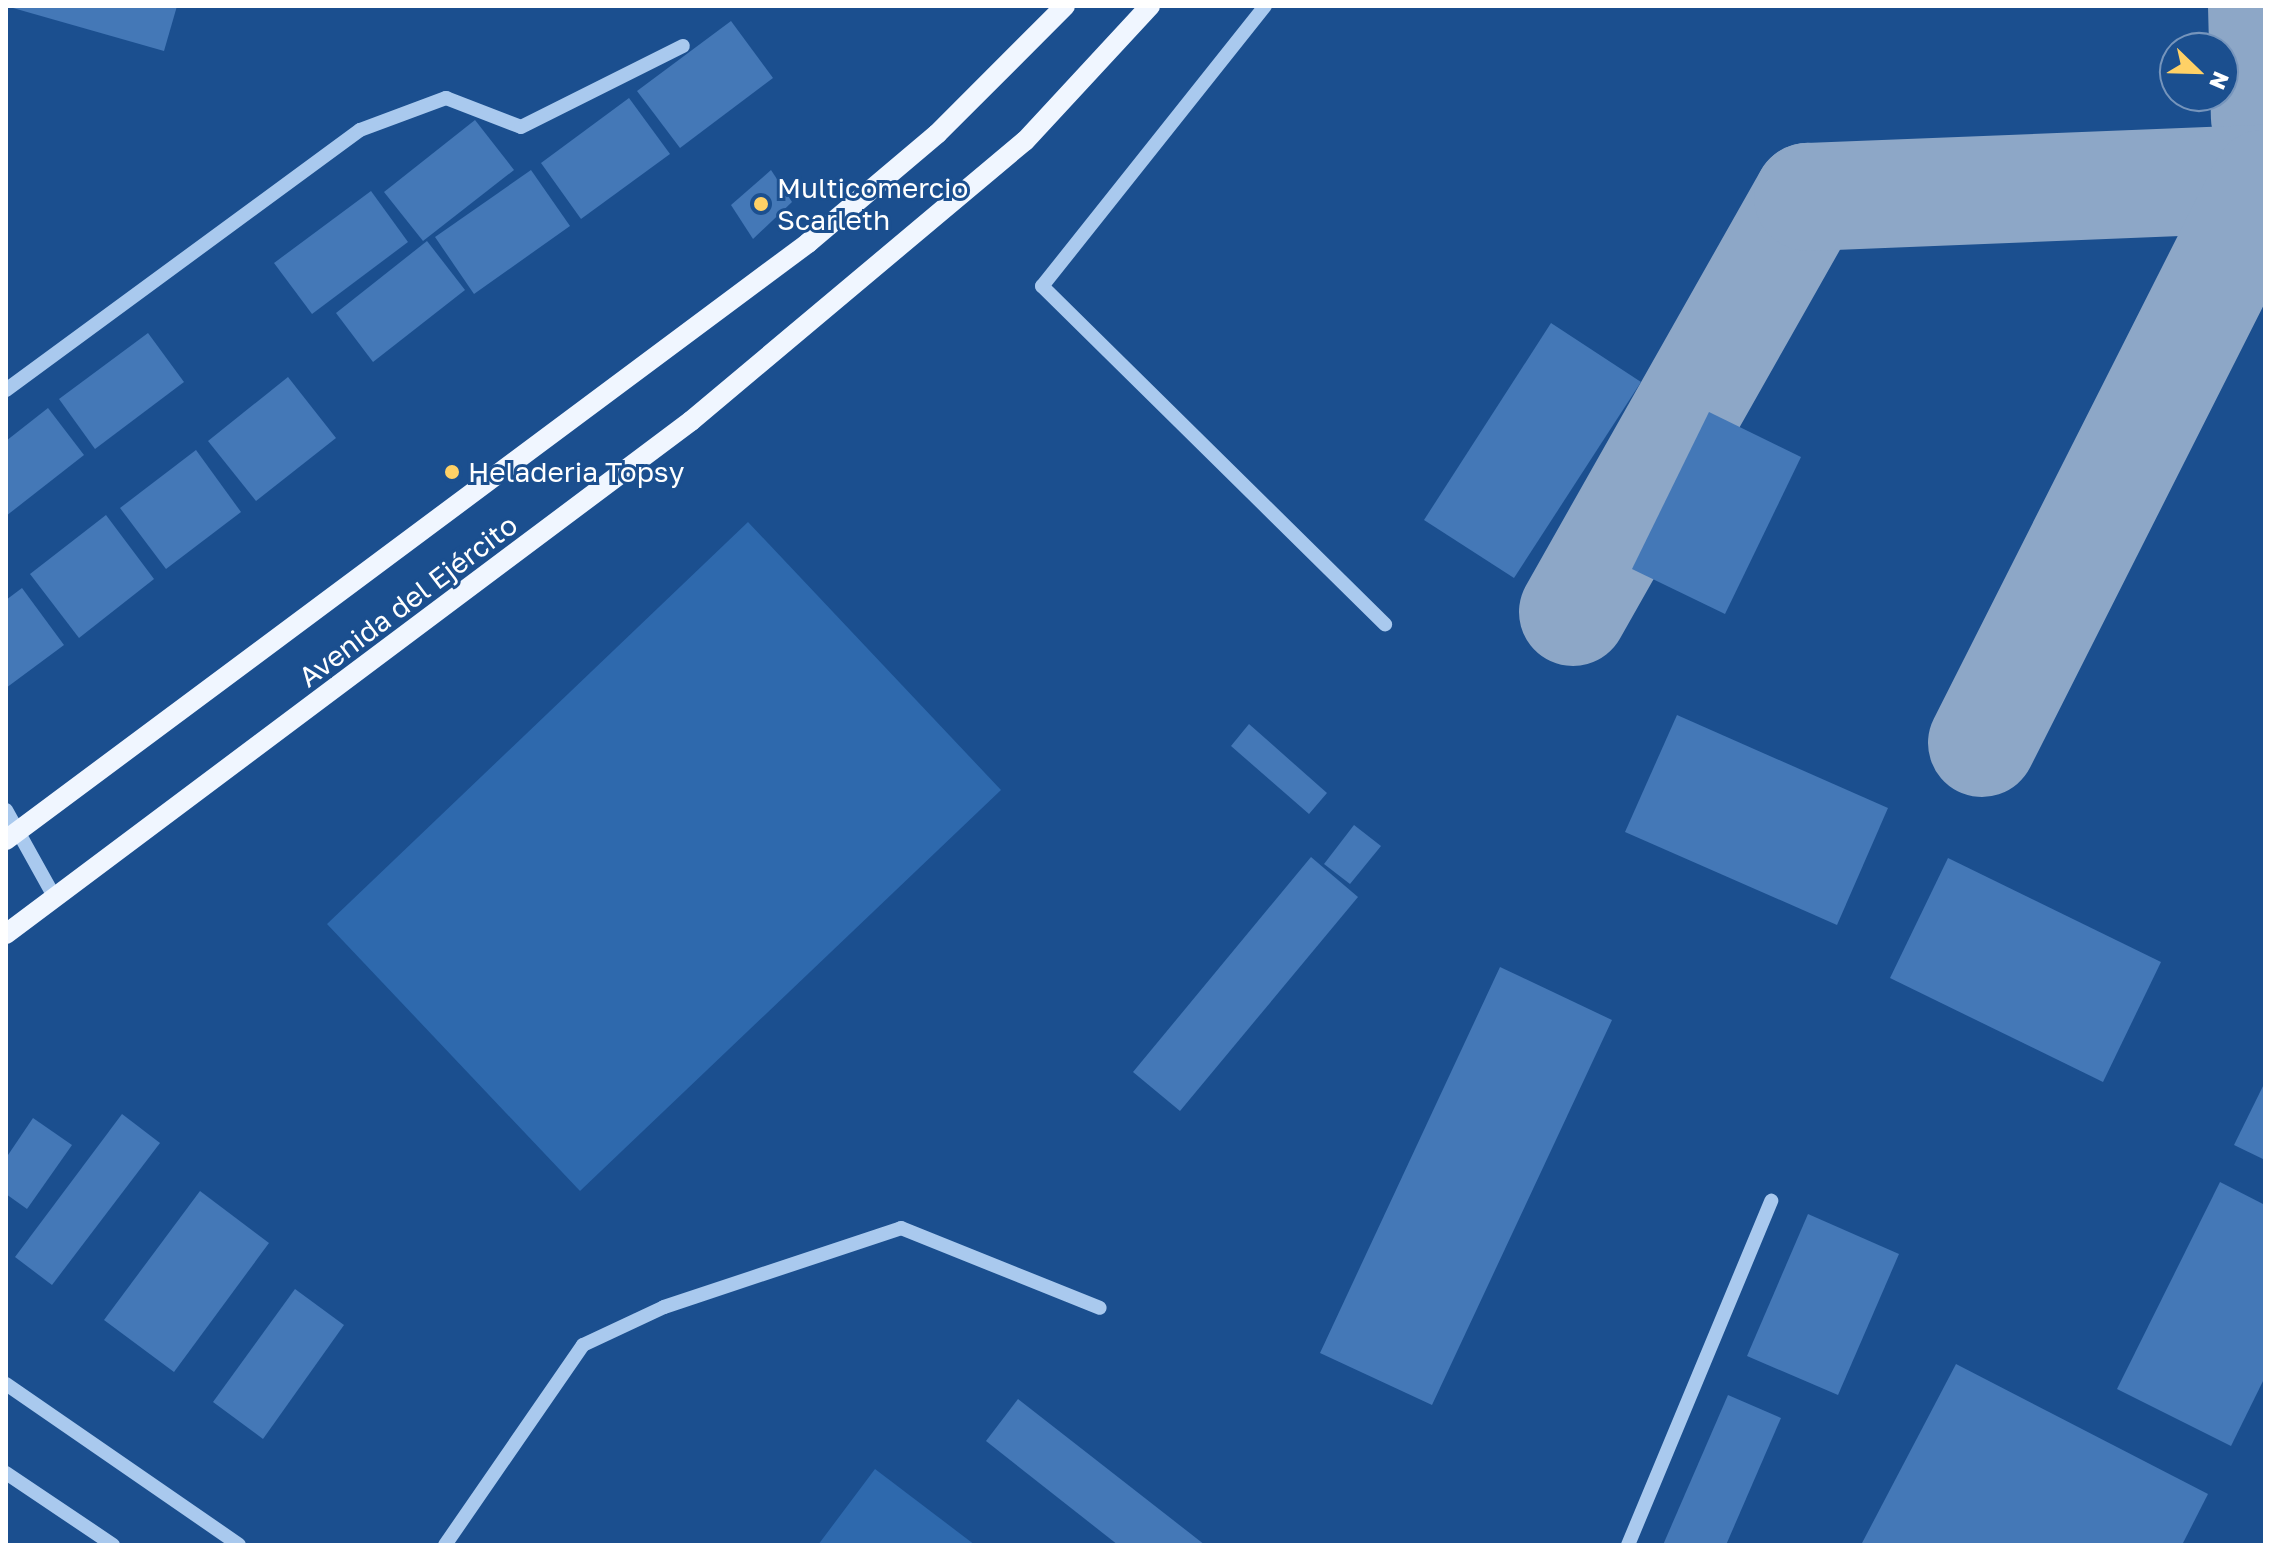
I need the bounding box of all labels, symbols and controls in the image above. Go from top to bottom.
north arrow [2159,32,2239,112]
text: N [2204,68,2235,94]
place label: Multicomercio Scarleth [777,171,968,237]
marker: Multicomercio Scarleth [752,195,770,213]
place label: Heladeria Topsy [468,455,684,489]
marker: Heladeria Topsy [443,463,461,481]
street label: Avenida del Ejército [292,508,524,694]

